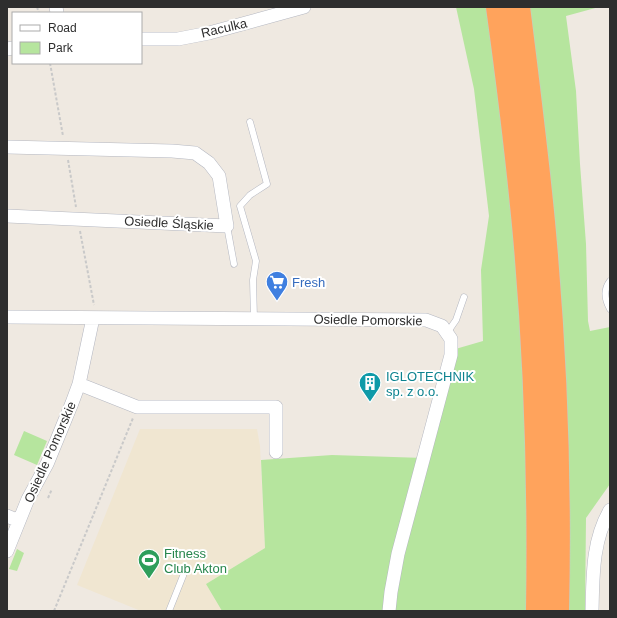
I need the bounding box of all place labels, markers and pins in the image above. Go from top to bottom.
supermarket icon: Fresh [264,269,290,302]
place label: Fresh [292,275,325,290]
place label: IGLOTECHNIK sp. z o.o. [386,369,474,399]
building icon: IGLOTECHNIK sp. z o.o. [357,370,383,403]
place label: Fitness Club Akton [164,546,227,576]
sports icon: Fitness Club Akton [136,547,162,580]

